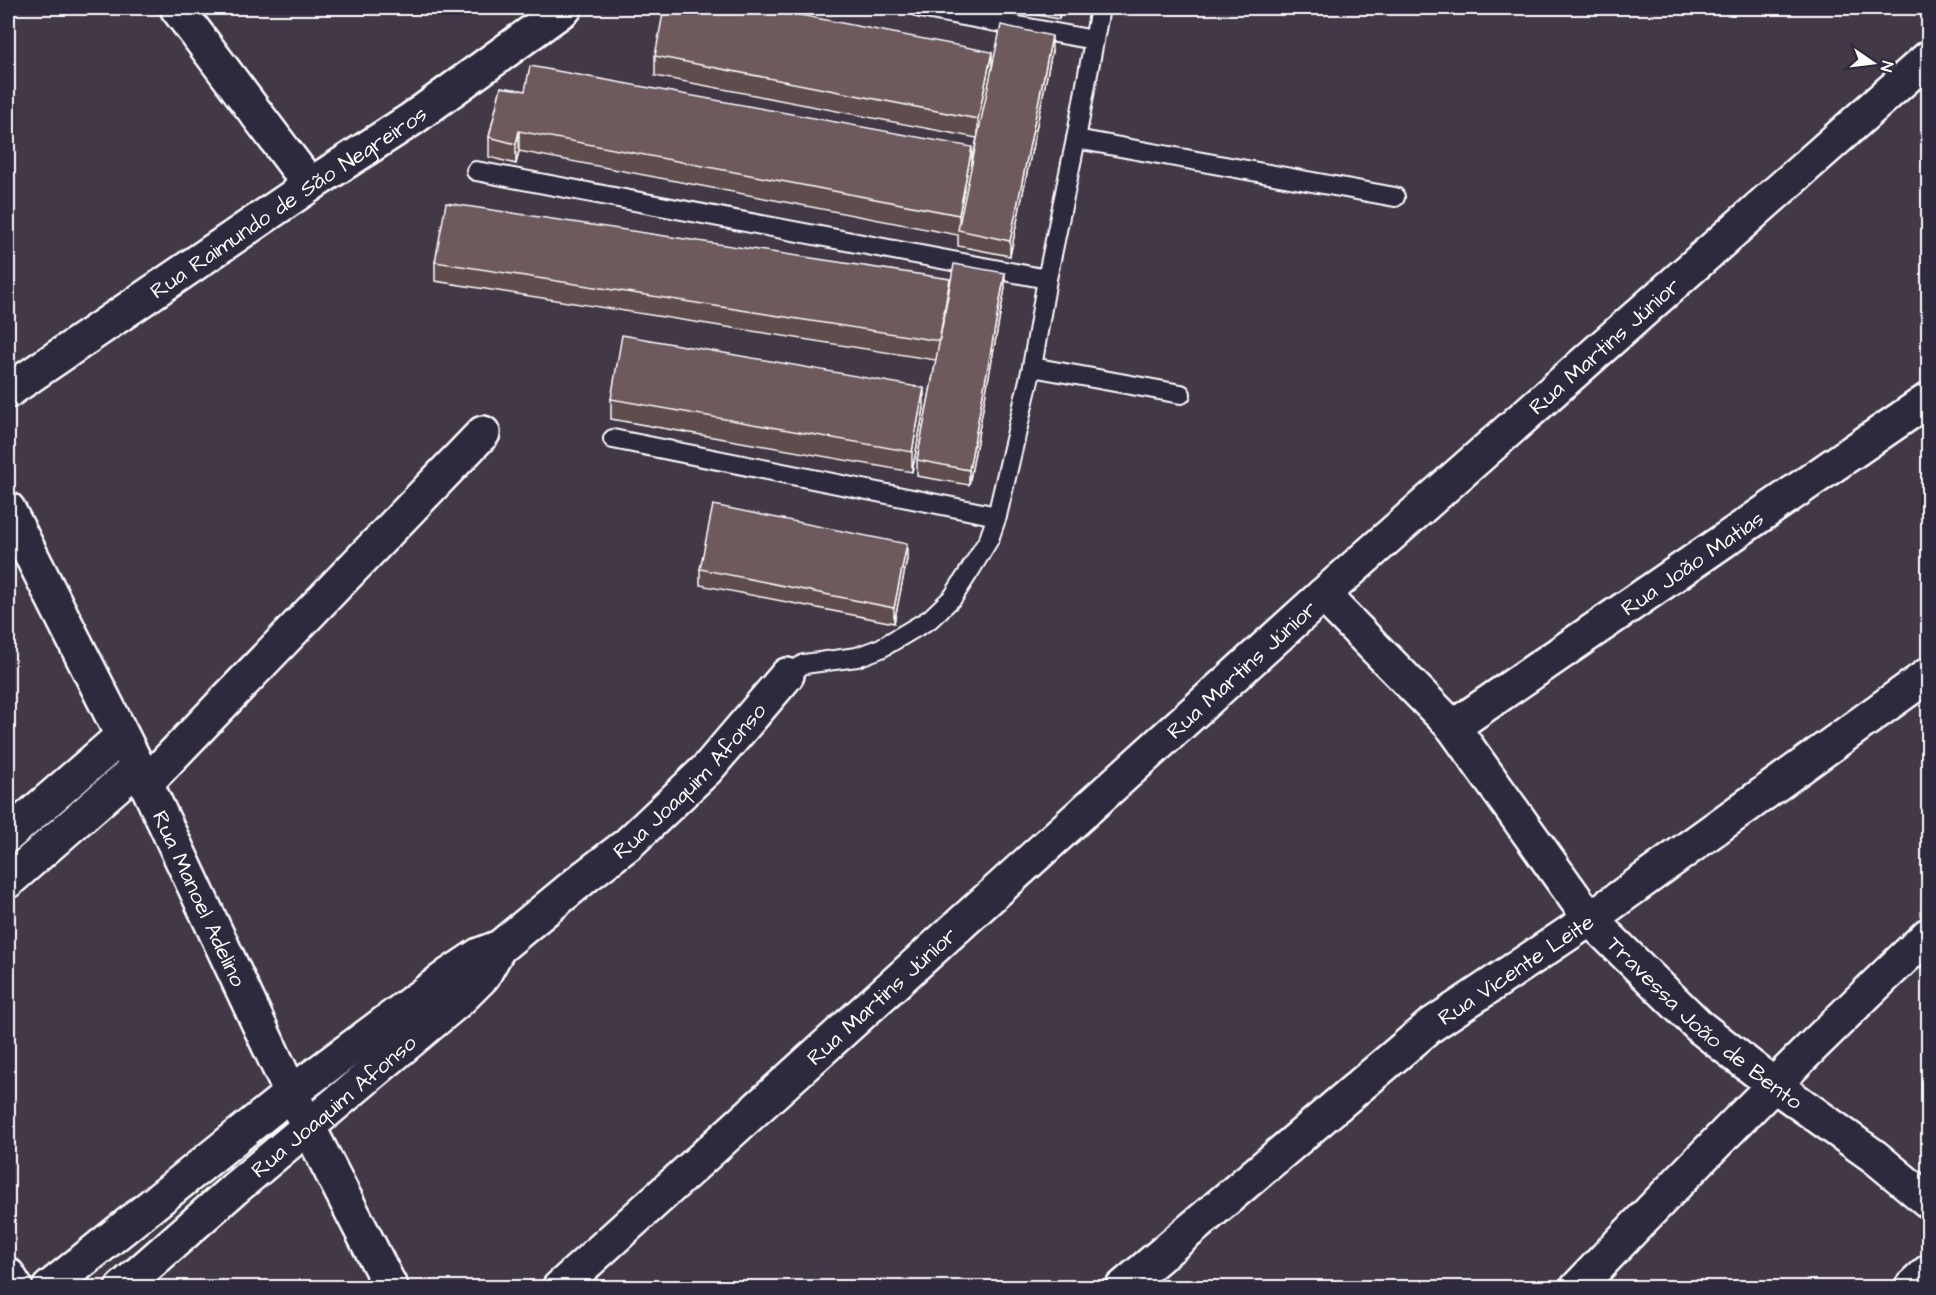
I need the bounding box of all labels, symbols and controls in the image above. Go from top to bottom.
north arrow [1843,33,1903,93]
text: N [1875,59,1898,74]
street label: Rua Raimundo de São Negreiros [144,99,434,307]
street label: Rua Martins Júnior [1522,271,1687,423]
street label: Rua João Matias [1615,504,1770,624]
street label: Rua Martins Júnior [1160,594,1324,747]
street label: Rua Joaquim Afonso [607,696,774,867]
street label: Rua Manoel Adelino [144,806,253,993]
street label: Rua Vicente Leite [1432,907,1600,1034]
street label: Rua Martins Júnior [800,920,964,1073]
street label: Travessa João de Bento [1599,930,1809,1118]
street label: Rua Joaquim Afonso [245,1028,424,1186]

